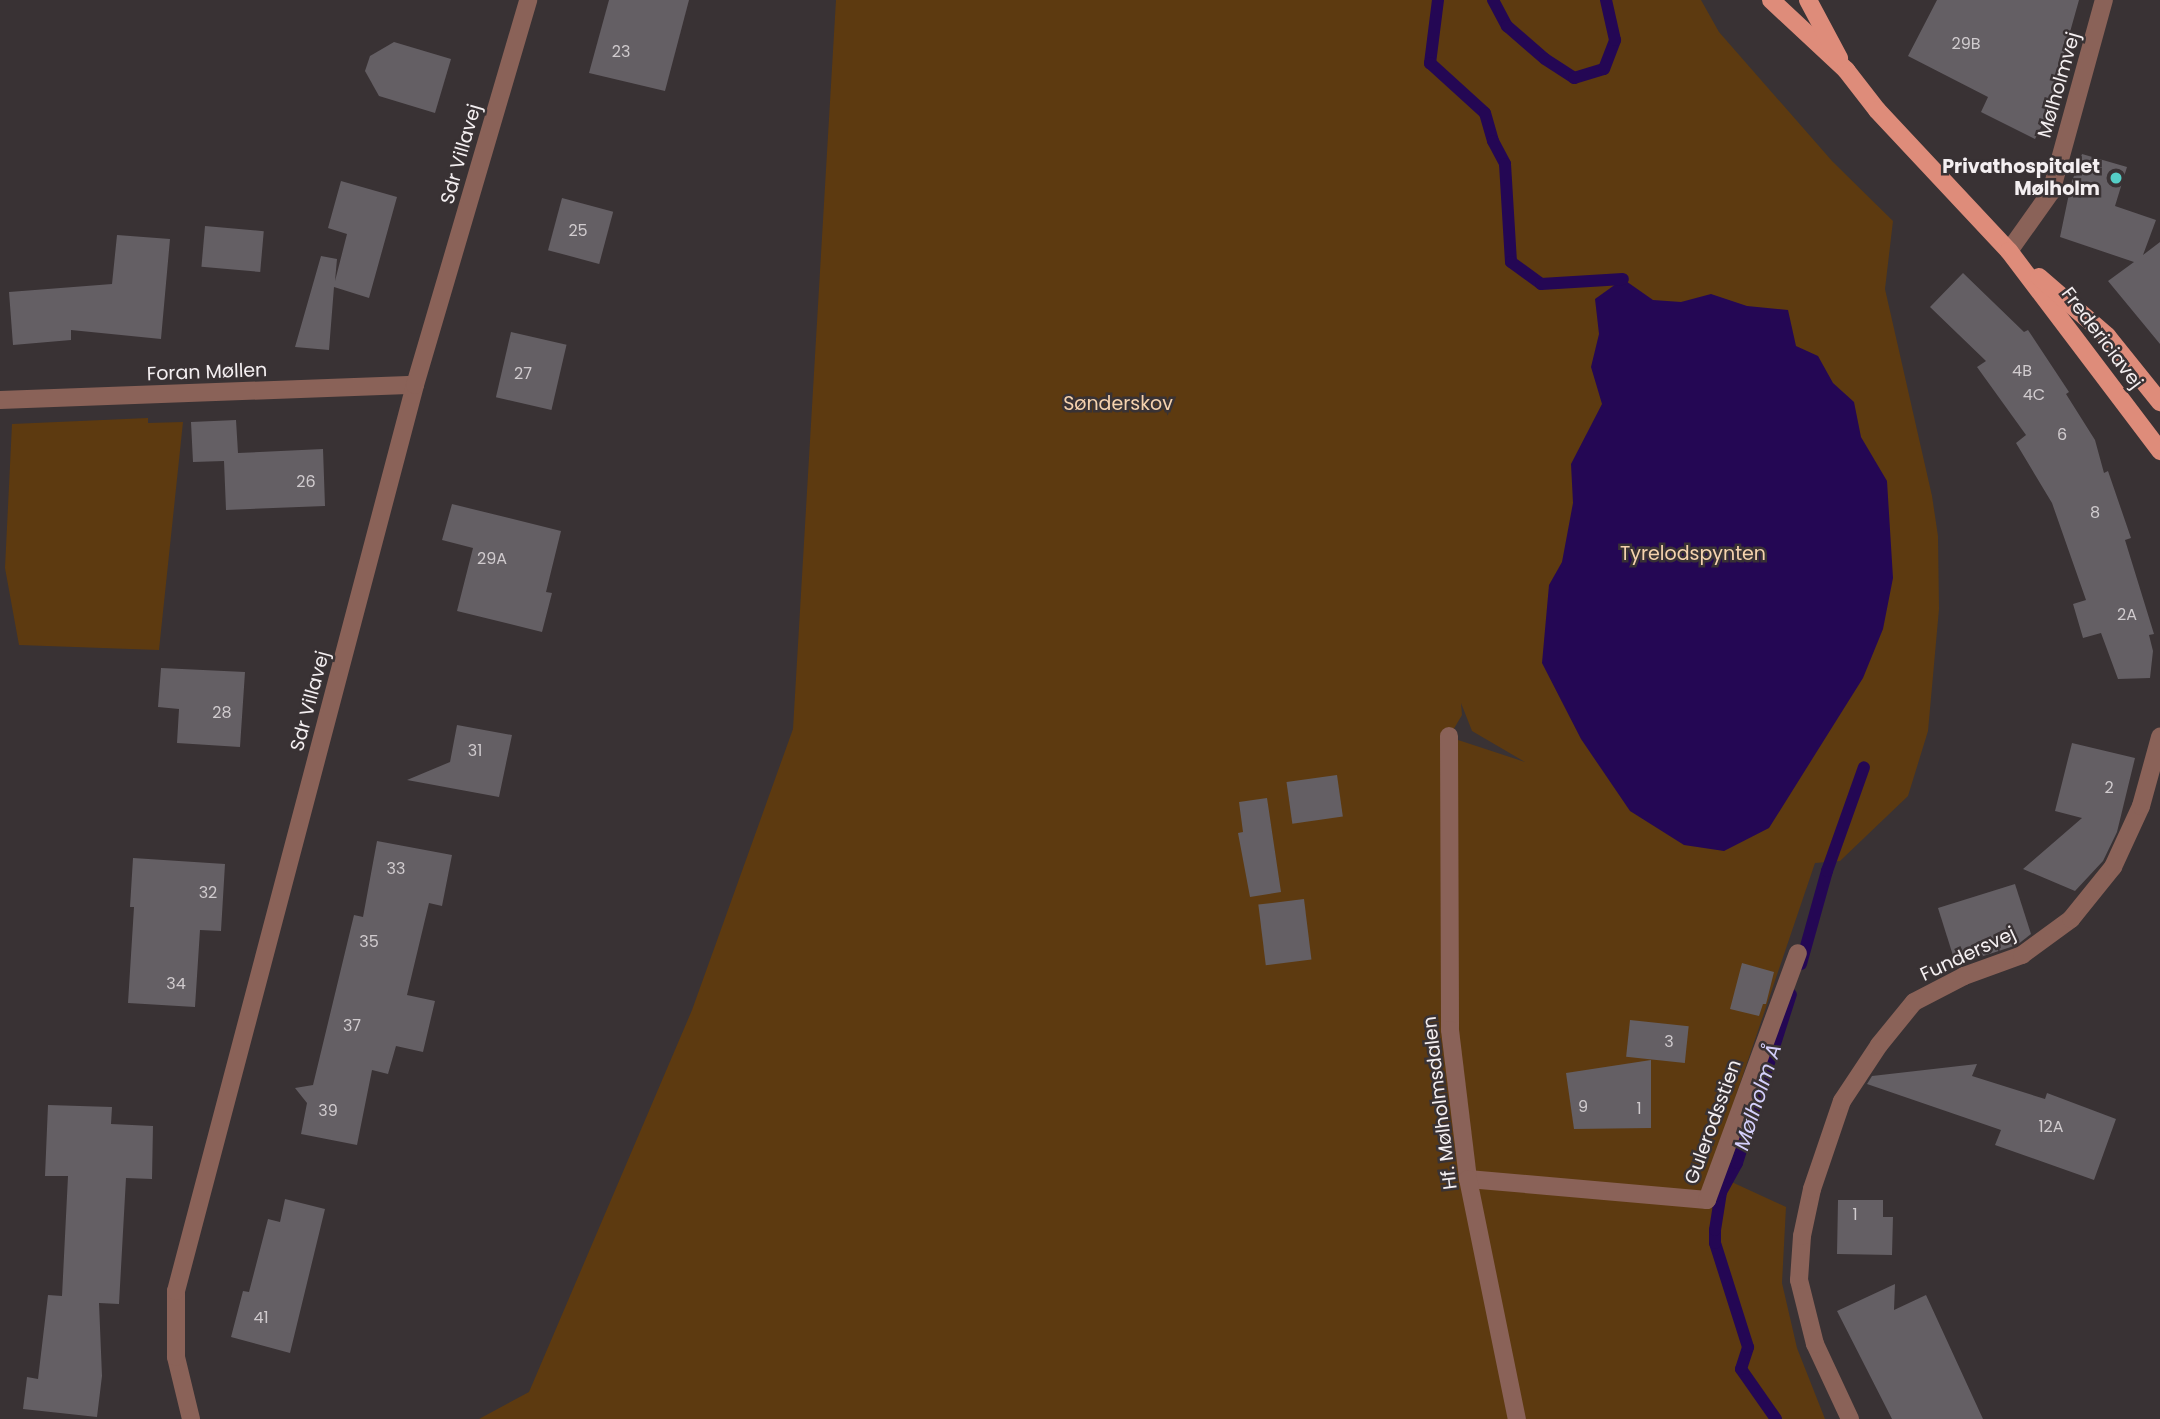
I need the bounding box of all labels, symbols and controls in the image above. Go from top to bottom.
street label: Mølholmvej [2033,30,2085,140]
house number: 29B [1951,34,1981,54]
house number: 23 [612,42,630,62]
street label: Sdr Villavej [436,101,486,207]
place label: Privathospitalet Mølholm [1942,156,2100,200]
marker: Privathospitalet Mølholm [2106,168,2126,188]
house number: 25 [568,221,588,241]
street label: Fredericiavej [2056,283,2148,393]
street label: Foran Møllen [146,359,268,385]
house number: 4B [2012,361,2032,381]
house number: 27 [514,364,532,384]
house number: 4C [2023,385,2045,405]
park label: Sønderskov [1063,393,1173,415]
house number: 6 [2057,425,2067,445]
house number: 26 [296,472,316,492]
house number: 8 [2090,503,2100,523]
park label: Tyrelodspynten [1620,543,1766,565]
house number: 29A [477,549,507,569]
house number: 2A [2117,605,2137,625]
street label: Sdr Villavej [286,648,334,754]
house number: 28 [212,703,232,723]
house number: 31 [468,741,482,761]
house number: 2 [2104,778,2114,798]
house number: 33 [387,859,405,879]
house number: 32 [199,883,217,903]
street label: Fundersvej [1917,922,2019,986]
house number: 35 [359,932,379,952]
house number: 34 [166,974,186,994]
street label: Hf. Mølholmsdalen [1418,1015,1462,1191]
house number: 37 [343,1016,361,1036]
house number: 3 [1664,1032,1674,1052]
water label: Mølholm Å [1729,1040,1787,1154]
street label: Gulerodsstien [1680,1057,1746,1187]
house number: 9 [1578,1097,1588,1117]
house number: 1 [1636,1099,1642,1119]
house number: 39 [318,1101,338,1121]
house number: 12A [2038,1117,2064,1137]
house number: 1 [1852,1205,1858,1225]
house number: 41 [253,1308,269,1328]

